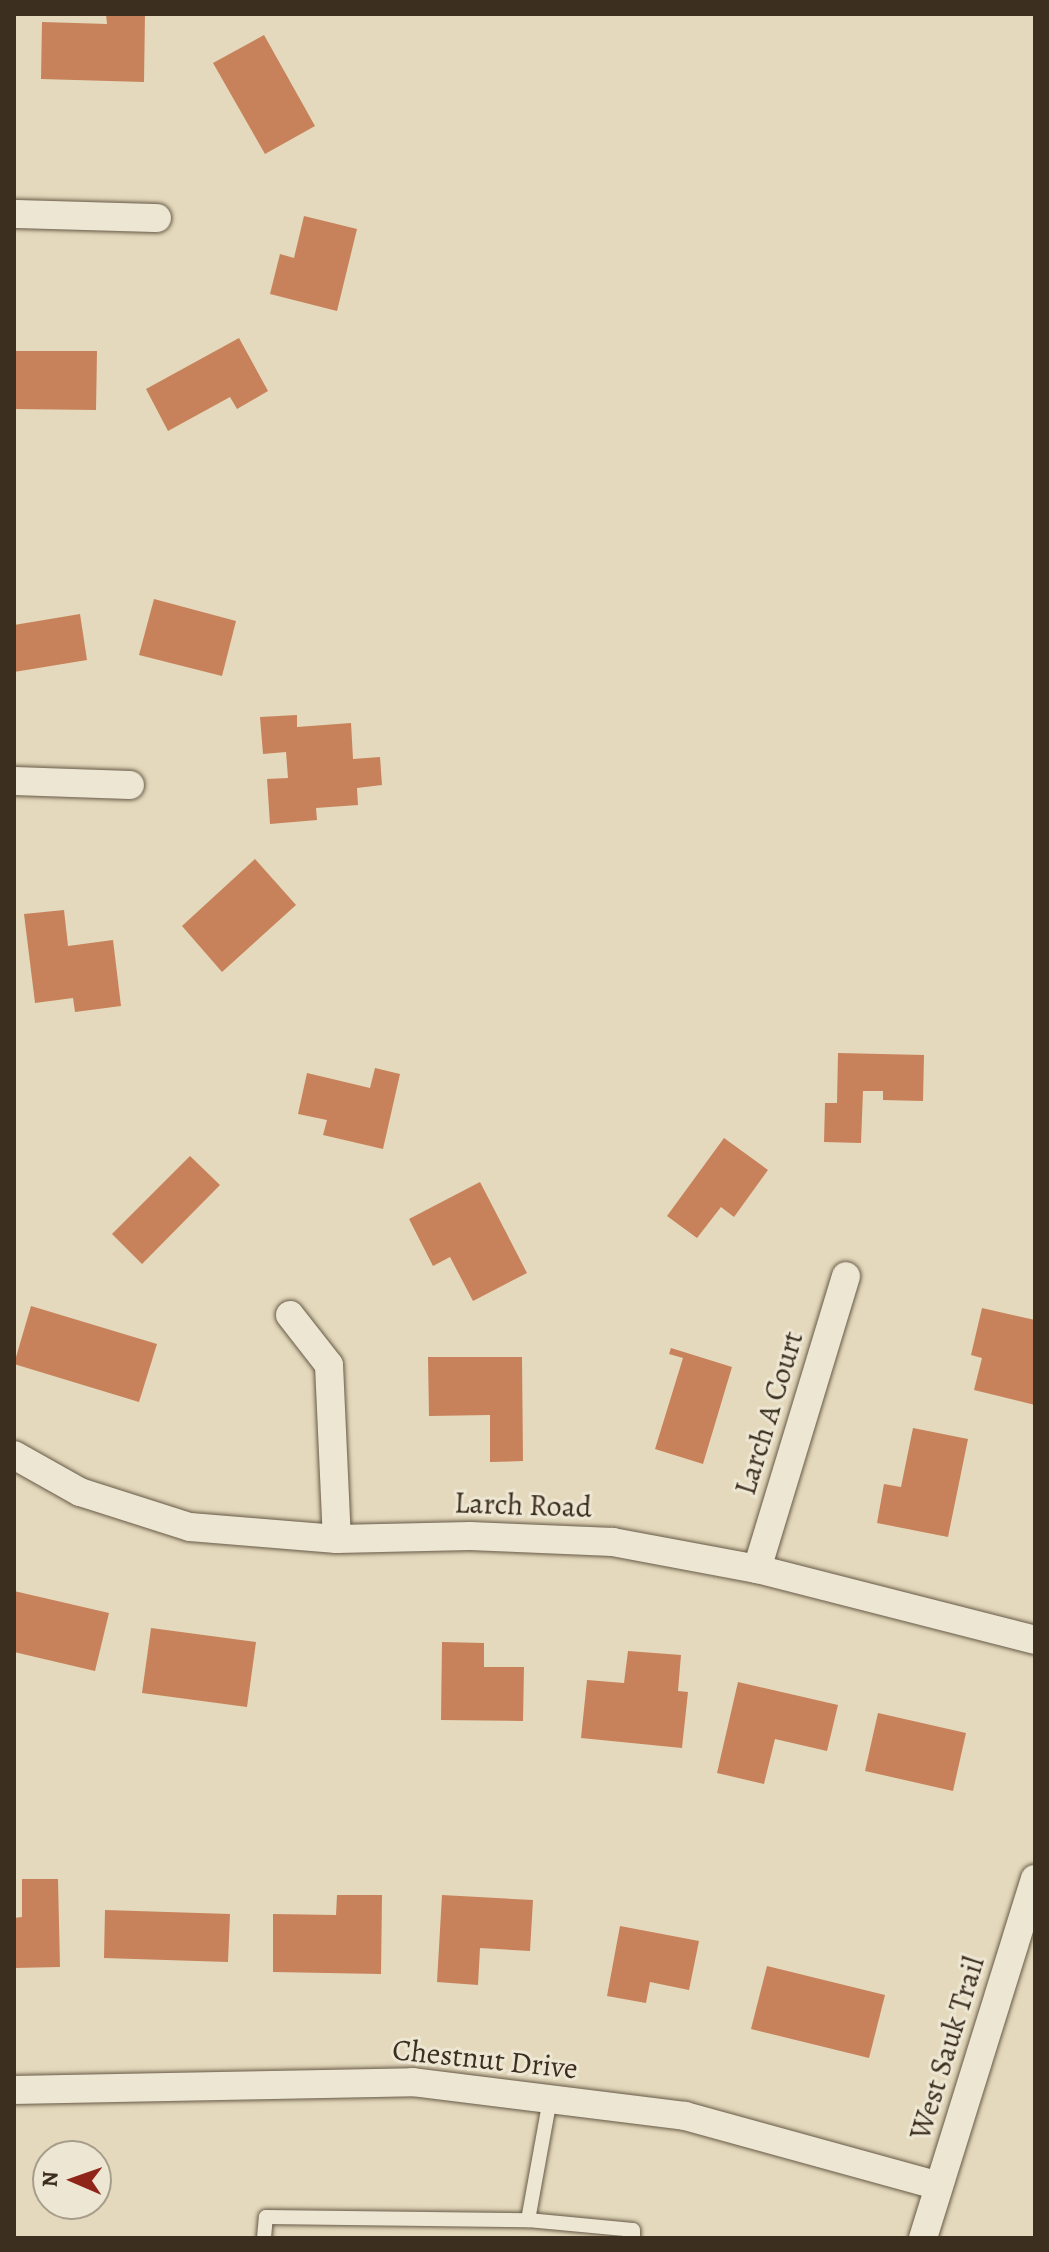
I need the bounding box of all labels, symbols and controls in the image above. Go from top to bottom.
street label: Larch A Court [727,1327,811,1499]
street label: Larch Road [454,1485,592,1525]
street label: West Sauk Trail [902,1952,992,2144]
street label: Chestnut Drive [391,2031,579,2087]
north arrow [32,2140,112,2220]
text: N [35,2171,65,2188]

